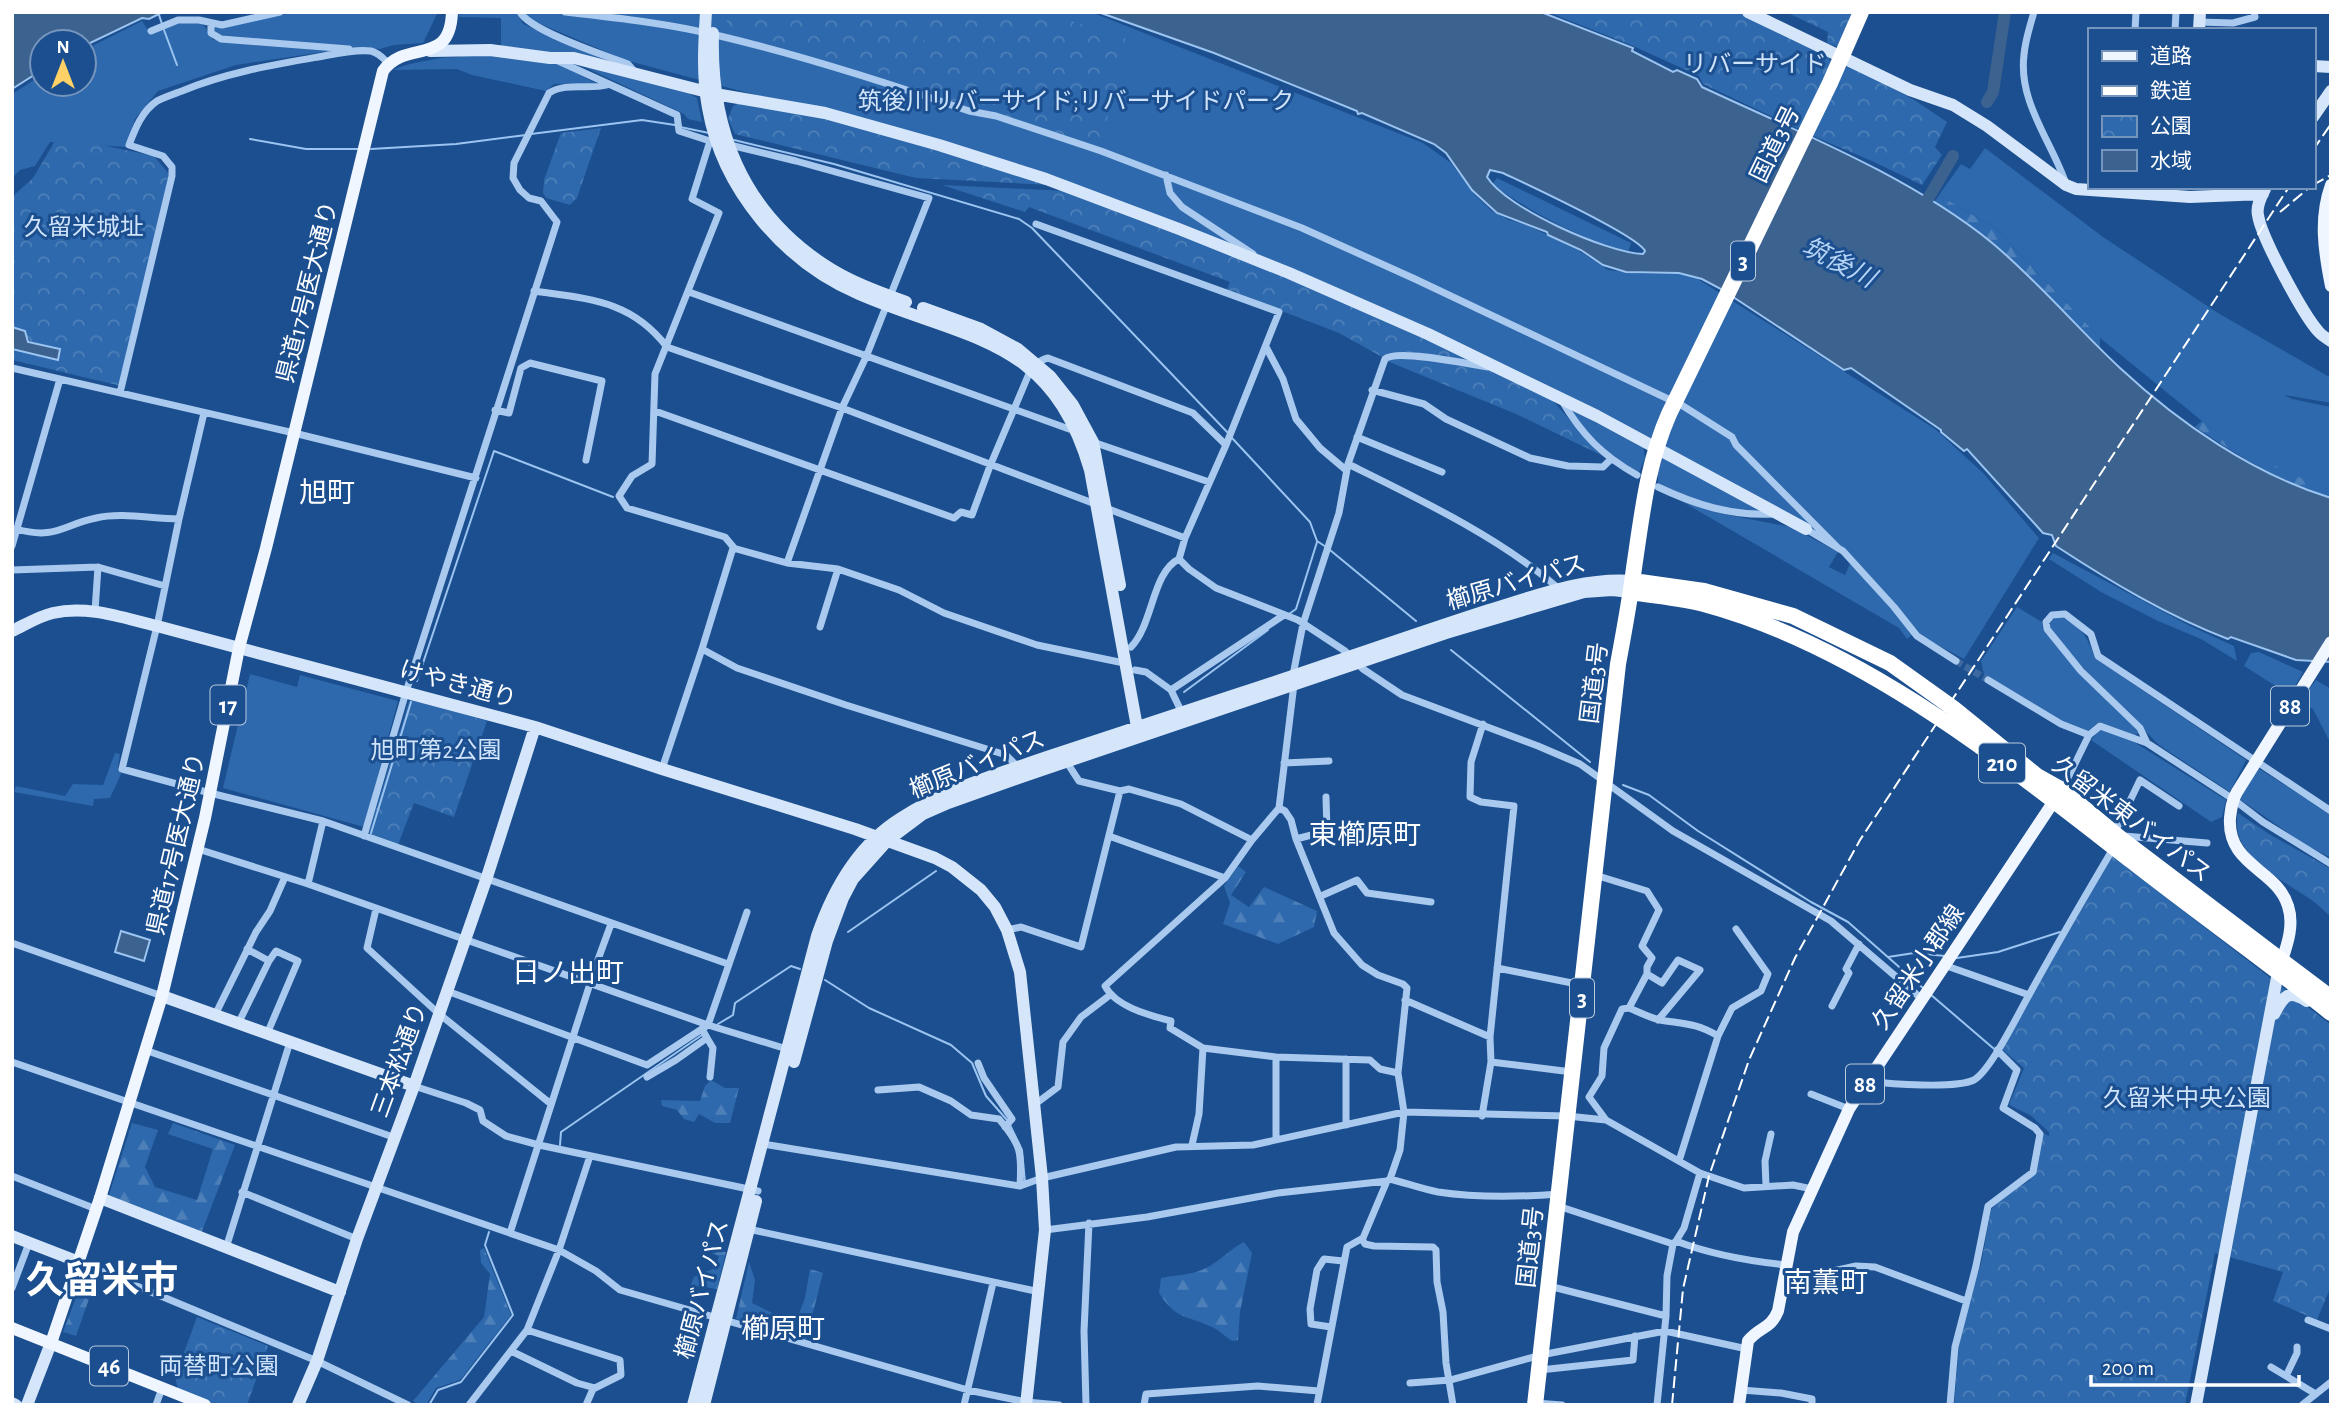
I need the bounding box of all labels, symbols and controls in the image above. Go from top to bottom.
north arrow [28,28,98,98]
legend [2088,28,2315,189]
text: N [56,38,70,57]
text: 道路 [2150,45,2192,67]
park label: リバーサイド [1683,52,1827,77]
text: 鉄道 [2150,80,2192,102]
park label: 筑後川リバーサイド;リバーサイドパーク [858,88,1294,114]
street label: 国道3号 [1745,101,1805,187]
text: 公園 [2150,116,2192,137]
text: 水域 [2150,150,2192,172]
street label: 県道17号医大通り [272,198,342,386]
park label: 久留米城址 [24,214,144,240]
water label: 筑後川 [1798,233,1882,294]
road number: 3 [1731,242,1755,280]
district label: 旭町 [299,478,355,508]
street label: 櫛原バイパス [1443,550,1589,614]
street label: 国道3号 [1576,641,1612,725]
street label: けやき通り [397,657,519,712]
road number: 17 [210,685,246,724]
road number: 88 [2271,686,2309,726]
street label: 櫛原バイパス [906,725,1048,803]
park label: 旭町第2公園 [371,737,501,763]
road number: 210 [1979,744,2025,782]
street label: 県道17号医大通り [142,750,210,938]
street label: 久留米東バイパス [2048,751,2216,887]
district label: 東櫛原町 [1309,820,1421,850]
street label: 久留米小郡線 [1867,900,1969,1034]
district label: 日ノ出町 [512,958,624,988]
road number: 3 [1570,979,1594,1018]
street label: 三本松通り [366,999,432,1121]
road number: 88 [1846,1064,1884,1104]
park label: 久留米中央公園 [2103,1085,2271,1111]
street label: 国道3号 [1513,1205,1547,1289]
street label: 櫛原バイパス [671,1216,733,1362]
district label: 久留米市 [26,1260,178,1301]
district label: 南薫町 [1784,1268,1868,1298]
district label: 櫛原町 [741,1314,825,1344]
scale bar [2091,1344,2299,1388]
road number: 46 [90,1346,128,1386]
park label: 両替町公園 [159,1353,279,1379]
text: 200 m [2102,1358,2154,1379]

